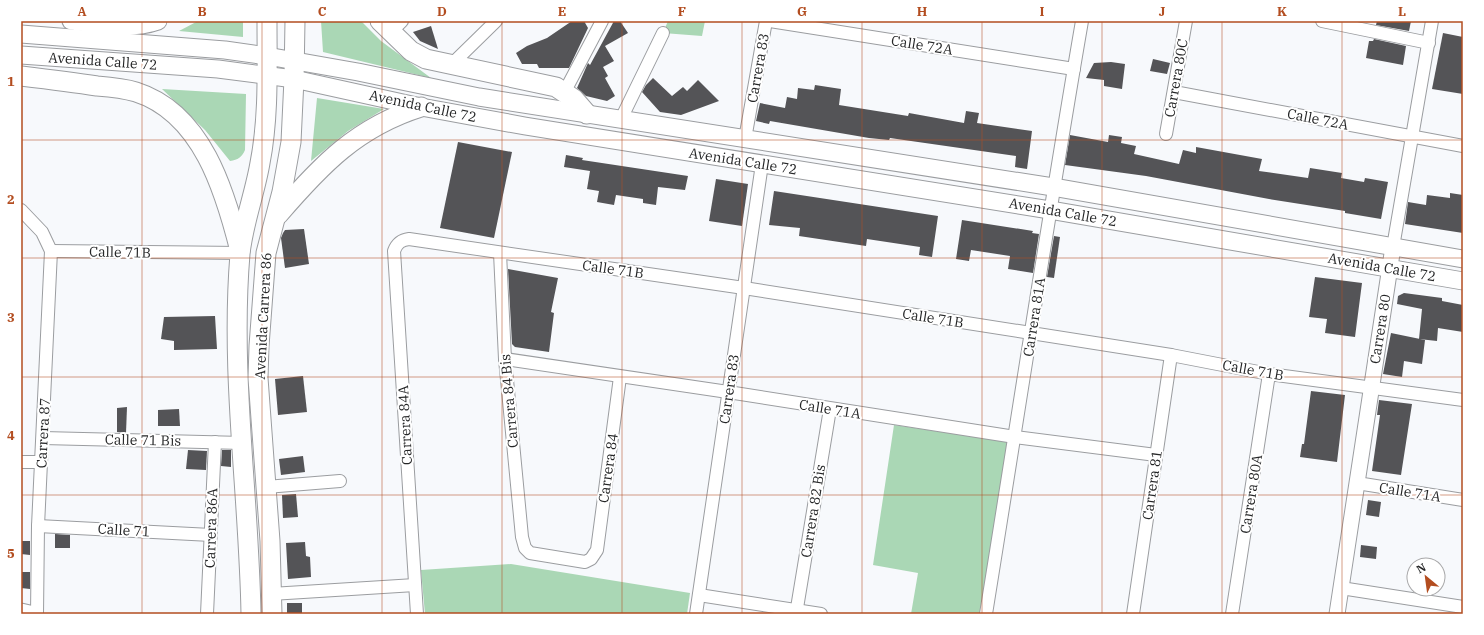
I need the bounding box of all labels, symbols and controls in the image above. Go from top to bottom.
text: A [77,3,87,20]
text: B [197,3,207,20]
text: C [318,3,327,20]
text: D [437,3,447,20]
text: E [558,3,566,20]
text: F [678,3,686,20]
text: G [797,3,807,20]
text: H [917,3,928,20]
text: I [1040,3,1045,20]
text: J [1159,3,1166,20]
text: K [1277,3,1287,20]
text: L [1398,3,1406,20]
street label: Calle 72A [890,31,954,59]
street label: Carrera 83 [743,32,773,104]
street label: Carrera 80C [1160,37,1192,119]
street label: Avenida Calle 72 [48,48,158,74]
text: 1 [7,73,15,90]
street label: Avenida Calle 72 [368,86,478,126]
street label: Calle 72A [1286,104,1351,134]
street label: Avenida Calle 72 [688,144,798,178]
text: 2 [7,191,15,208]
street label: Avenida Calle 72 [1008,194,1118,230]
street label: Calle 71B [89,242,151,262]
street label: Avenida Calle 72 [1327,249,1437,285]
street label: Avenida Carrera 86 [251,252,275,380]
street label: Calle 71B [581,256,645,282]
street label: Carrera 81A [1019,276,1049,358]
street label: Carrera 80 [1366,293,1394,365]
street label: Calle 71B [901,304,965,332]
text: 3 [7,309,15,326]
street label: Carrera 84 Bis [496,353,522,449]
street label: Carrera 83 [715,353,743,425]
street label: Calle 71B [1221,356,1285,384]
street label: Carrera 84A [394,384,416,465]
street label: Calle 71A [798,395,862,423]
street label: Carrera 87 [32,397,54,469]
text: 4 [7,427,15,444]
street label: Calle 71 Bis [105,430,182,450]
street label: Carrera 84 [594,432,622,504]
street label: Carrera 81 [1138,449,1166,521]
street label: Carrera 80A [1236,453,1266,535]
street label: Carrera 82 Bis [797,463,829,559]
street label: Calle 71A [1378,478,1442,506]
street label: Carrera 86A [201,487,221,568]
street label: Calle 71 [97,520,151,540]
text: 5 [7,545,15,562]
north arrow [1406,557,1446,597]
text: N [1414,560,1429,576]

